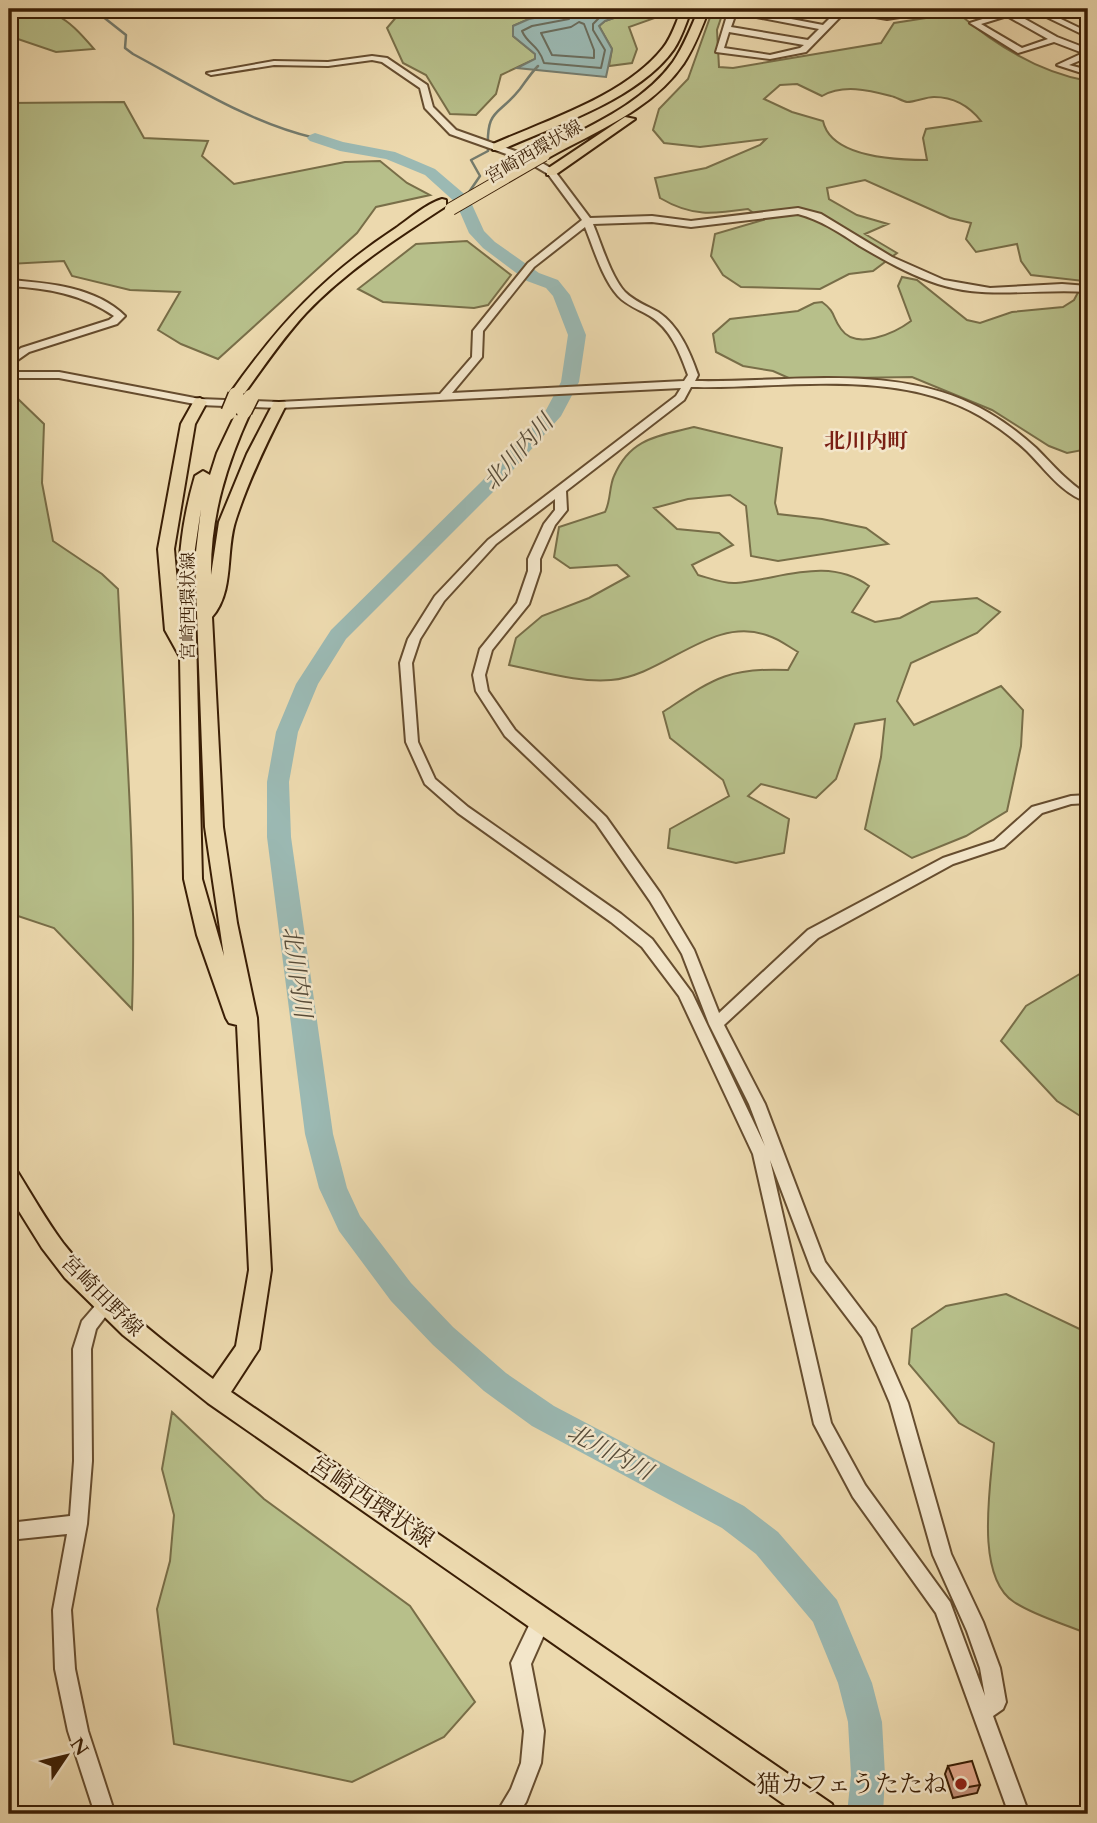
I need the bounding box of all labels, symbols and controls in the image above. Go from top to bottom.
street label: 宮崎西環状線 [481,114,587,190]
water label: 北川内川 [476,405,562,497]
district label: 北川内町 [824,427,908,456]
street label: 宮崎西環状線 [176,552,201,660]
water label: 北川内川 [275,924,319,1023]
street label: 宮崎田野線 [55,1249,149,1343]
water label: 北川内川 [562,1417,661,1489]
street label: 宮崎西環状線 [303,1448,441,1556]
north arrow [32,1722,102,1792]
text: N [64,1733,95,1761]
place label: 猫カフェうたたね [756,1768,947,1801]
marker: 猫カフェうたたね [953,1776,969,1792]

